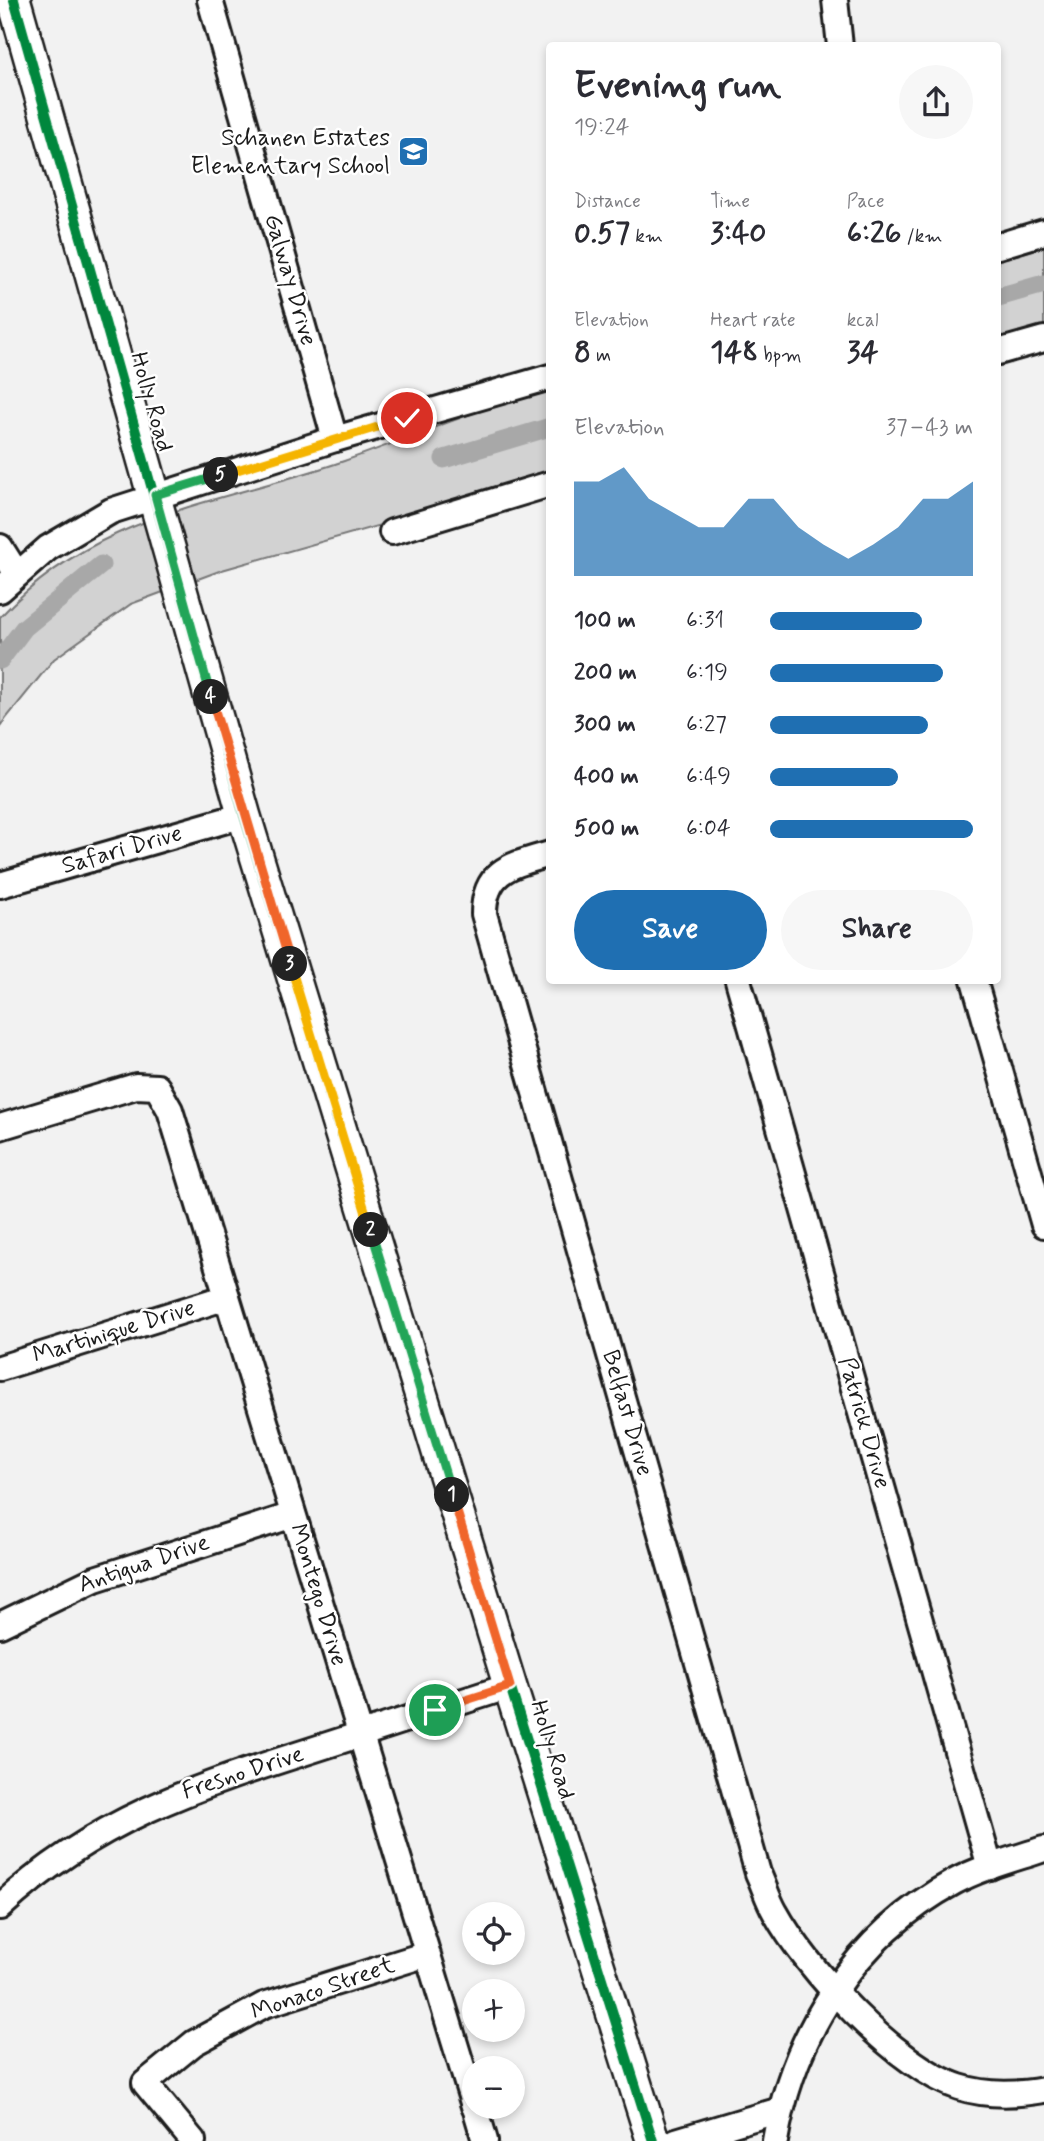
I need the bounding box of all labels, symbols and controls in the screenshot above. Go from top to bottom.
text: Evening run [574,62,781,111]
button: share [899,65,973,139]
text: 19:24 [574,113,629,143]
place label: Schanen Estates Elementary School [191,123,390,182]
school or university icon: Schanen Estates Elementary School [396,135,430,169]
text: Distance [574,189,641,214]
text: Time [710,189,750,214]
text: Pace [847,189,884,214]
street label: Galway Drive [256,211,324,349]
text: 0.57 [574,214,630,253]
text: 3:40 [710,214,767,253]
text: 6:26 [847,214,901,253]
text: km [630,224,663,249]
text: /km [901,224,942,249]
text: Elevation [574,308,649,333]
text: Heart rate [710,308,796,333]
text: kcal [847,308,879,333]
text: 8 [574,333,591,372]
text: 148 [710,333,758,372]
text: 34 [847,333,878,372]
text: m [591,343,611,368]
text: bpm [758,343,802,368]
street label: Holly Road [122,349,180,455]
pin [377,388,437,448]
icon: check [388,399,426,437]
text: Elevation [574,413,665,443]
text: 37–43 m [886,413,973,443]
pin: 5 [204,458,238,492]
text: 5 [215,462,226,487]
text: 100 m [574,606,636,636]
text: 6:31 [686,606,724,636]
text: 200 m [574,658,637,688]
text: 6:19 [686,658,728,688]
pin: 4 [194,680,228,714]
text: 4 [205,684,216,709]
text: 300 m [574,710,636,740]
text: 6:27 [686,710,727,740]
text: 400 m [574,762,639,792]
text: 6:49 [686,762,731,792]
text: 500 m [574,814,639,844]
text: 6:04 [686,814,731,844]
street label: Safari Drive [58,818,186,882]
button: Save [574,890,767,970]
button: Share [781,890,973,970]
pin: 3 [272,946,308,982]
text: 3 [285,951,294,976]
pin: 2 [354,1212,388,1248]
text: 2 [366,1217,375,1242]
street label: Martinique Drive [29,1293,199,1371]
street label: Belfast Drive [594,1346,660,1480]
street label: Patrick Drive [830,1354,898,1492]
pin: 1 [434,1478,470,1512]
text: 1 [447,1482,456,1507]
street label: Montego Drive [282,1520,354,1670]
street label: Antigua Drive [74,1527,214,1601]
pin [405,1680,465,1740]
icon: arrive [416,1691,454,1729]
street label: Holly Road [522,1697,582,1803]
street label: Fresno Drive [178,1739,308,1807]
map controls [462,1902,525,2119]
button: locate [462,1902,525,1965]
street label: Monaco Street [247,1950,399,2028]
button: + [462,1979,525,2042]
button: − [462,2056,525,2119]

